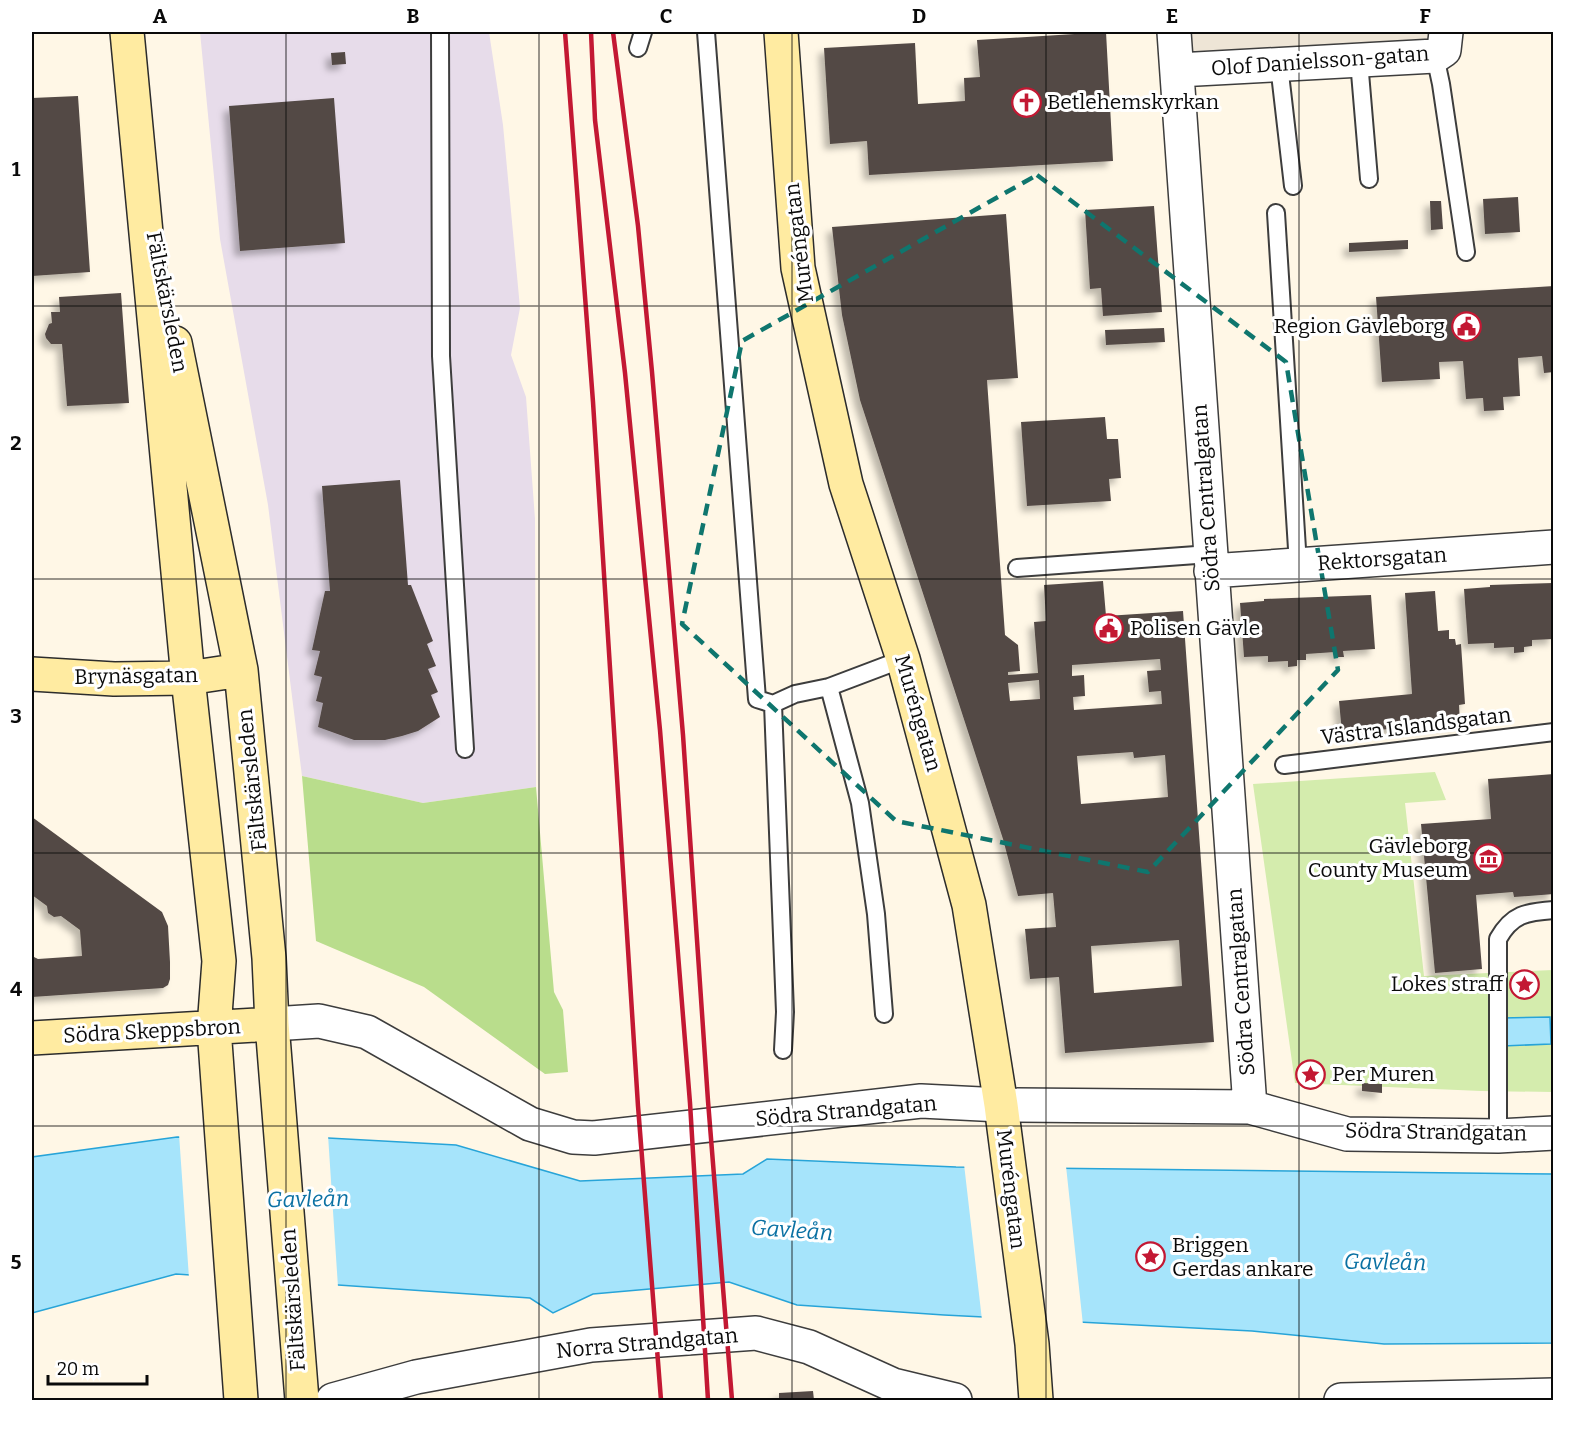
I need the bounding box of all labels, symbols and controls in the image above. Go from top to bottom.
text: A [153,4,168,28]
text: B [407,4,420,28]
text: C [660,4,672,28]
text: D [912,4,926,28]
text: E [1166,4,1178,28]
text: F [1419,4,1431,28]
street label: Olof Danielsson-gatan [1210,40,1430,82]
church icon: Betlehemskyrkan [1010,86,1042,118]
place label: Betlehemskyrkan [1047,89,1219,115]
text: 1 [12,157,21,181]
street label: Muréngatan [779,182,819,304]
street label: Fältskärsleden [141,229,193,375]
public building icon: Region Gävleborg [1450,310,1482,342]
place label: Region Gävleborg [1273,313,1445,339]
street label: Södra Centralgatan [1186,403,1226,593]
text: 2 [10,431,22,455]
street label: Rektorsgatan [1316,541,1448,577]
public building icon: Polisen Gävle [1093,612,1125,644]
place label: Polisen Gävle [1130,615,1260,641]
street label: Muréngatan [889,652,947,774]
street label: Brynäsgatan [74,662,198,690]
street label: Västra Islandsgatan [1319,701,1513,751]
text: 3 [10,704,22,728]
street label: Fältskärsleden [232,708,272,852]
place label: Gävleborg County Museum [1308,833,1468,883]
museum icon: Gävleborg County Museum [1473,842,1505,874]
street label: Södra Centralgatan [1221,887,1261,1077]
place icon: Lokes straff [1508,968,1540,1000]
place label: Lokes straff [1391,971,1505,997]
text: 4 [10,977,22,1001]
street label: Södra Skeppsbron [63,1013,241,1049]
place icon: Per Muren [1295,1058,1327,1090]
place label: Per Muren [1332,1061,1434,1087]
street label: Södra Strandgatan [754,1090,938,1132]
street label: Södra Strandgatan [1345,1117,1527,1147]
street label: Muréngatan [991,1128,1031,1250]
water label: Gavleån [267,1185,349,1213]
water label: Gavleån [750,1214,834,1246]
street label: Fältskärsleden [275,1228,311,1372]
place label: Briggen Gerdas ankare [1172,1232,1313,1282]
place icon: Briggen Gerdas ankare [1135,1241,1167,1273]
water label: Gavleån [1344,1248,1426,1276]
text: 5 [11,1250,22,1274]
street label: Norra Strandgatan [555,1322,739,1364]
scale bar [48,1348,147,1386]
text: 20 m [57,1358,99,1380]

